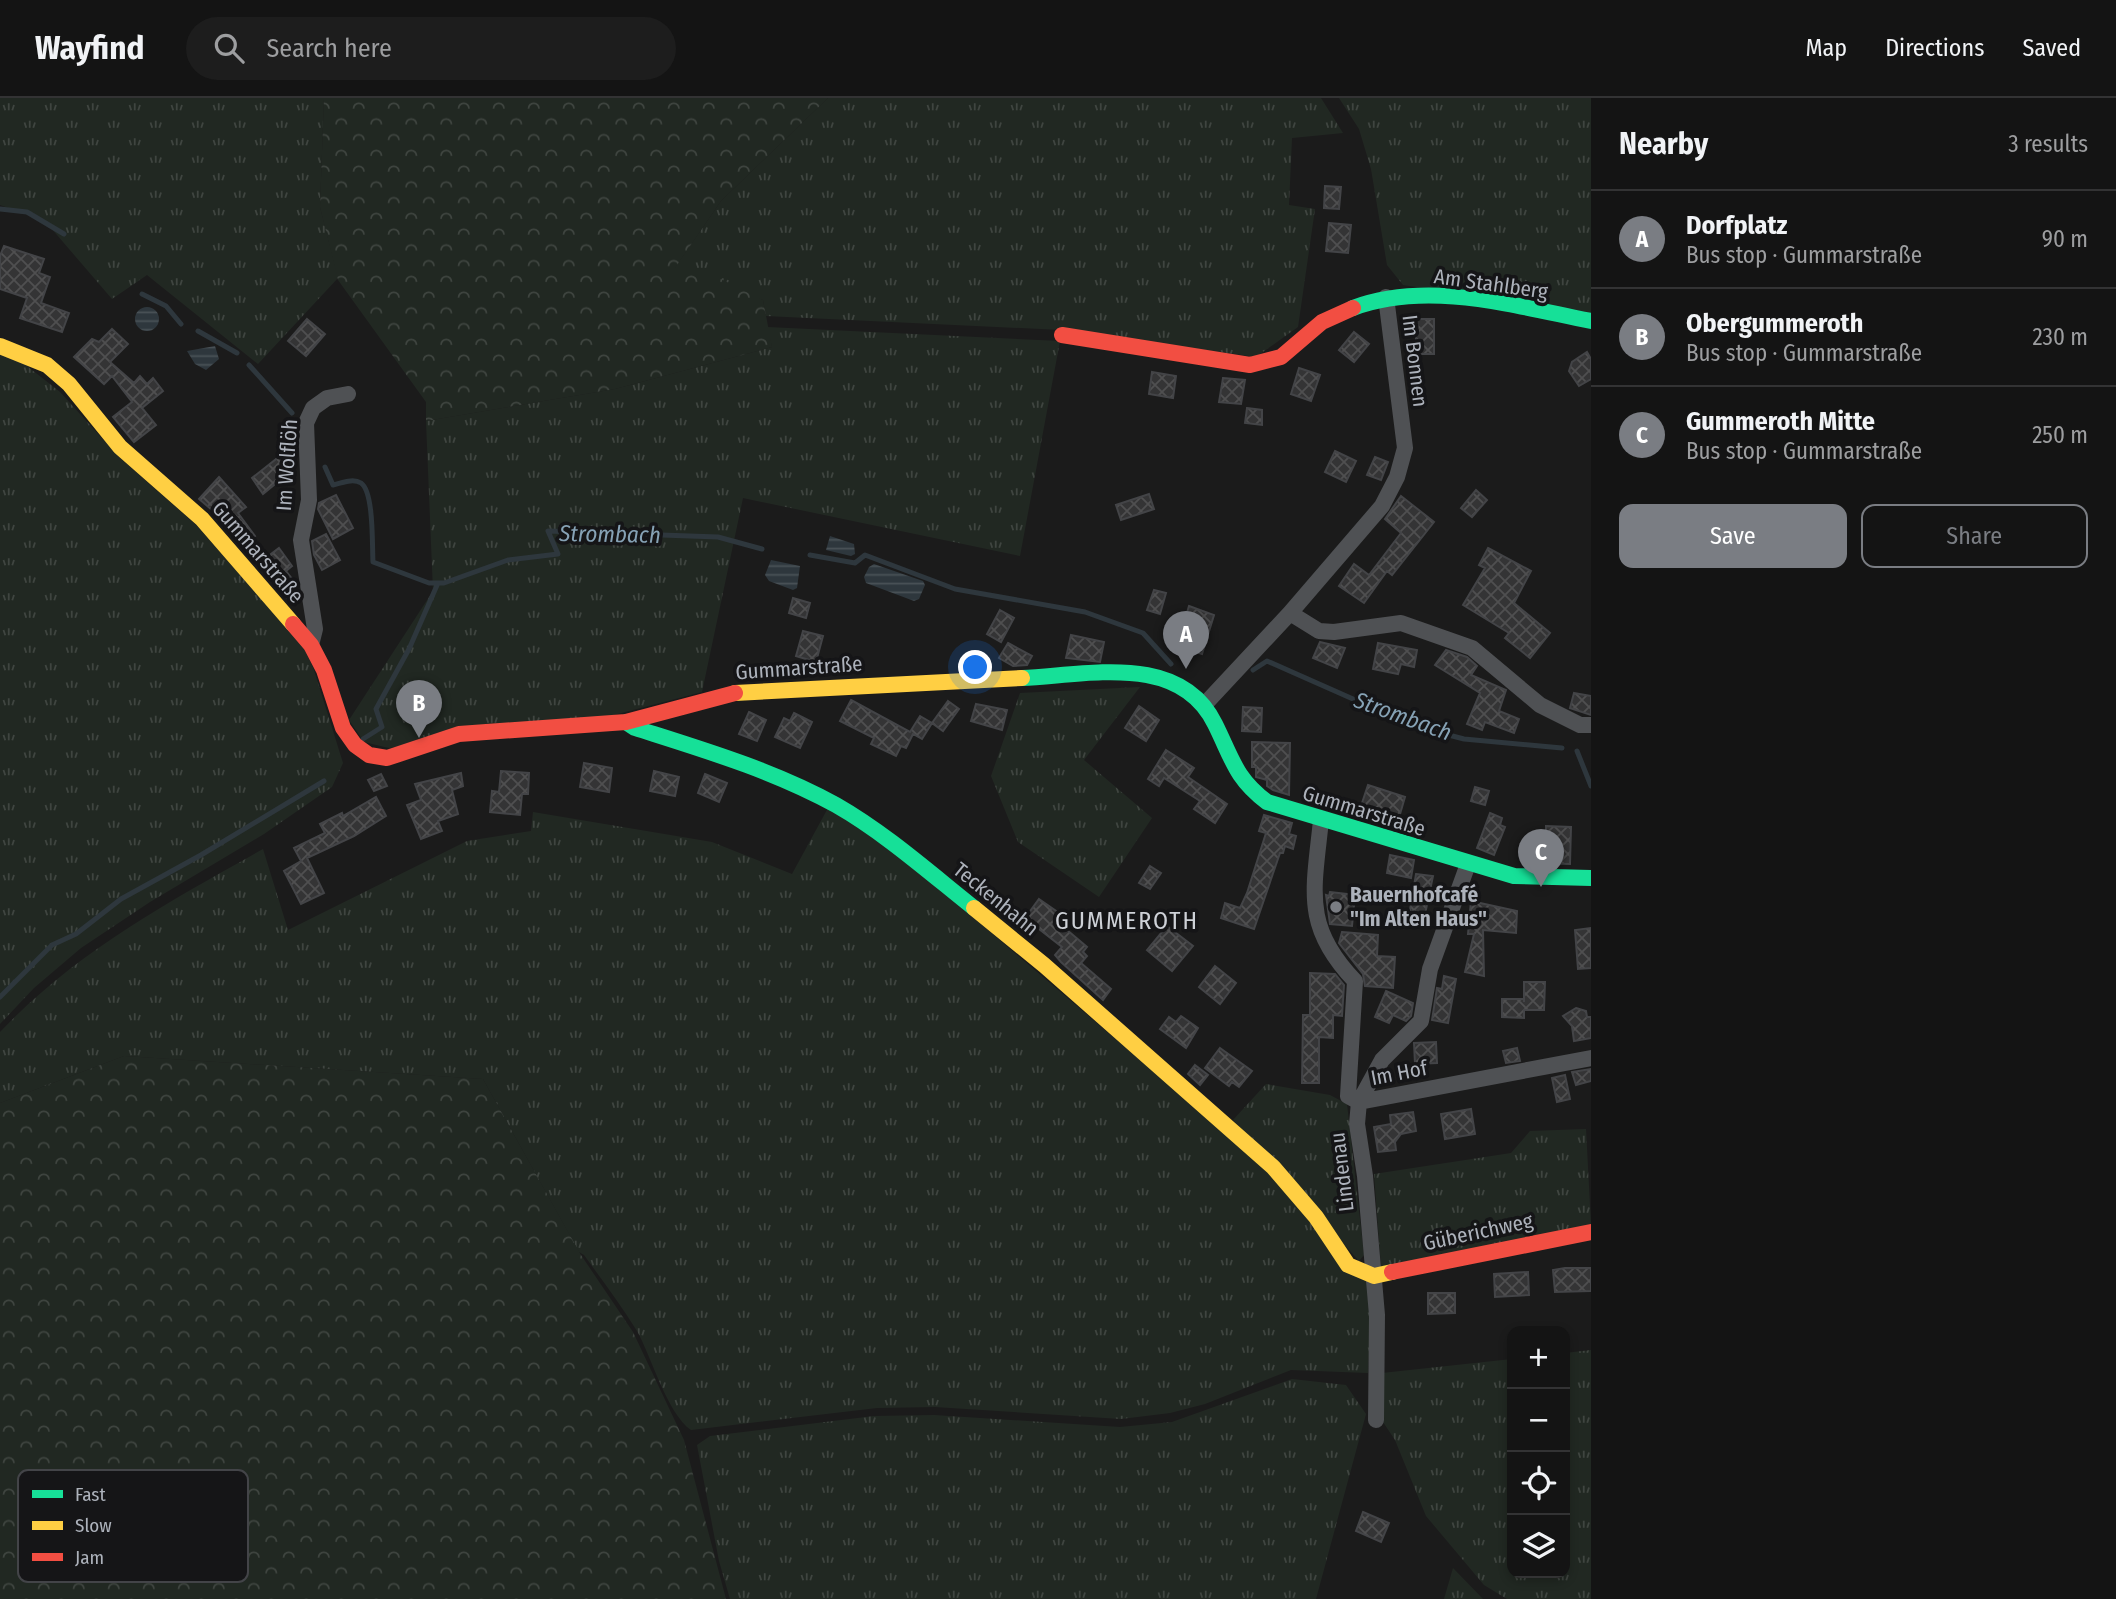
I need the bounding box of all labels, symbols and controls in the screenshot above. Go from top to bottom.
search box [186,17,676,80]
text: Wayfind [35,28,144,68]
icon: search [210,29,248,67]
text: Search here [266,33,392,64]
text: Map [1806,34,1847,62]
text: Directions [1885,34,1984,62]
text: Saved [2022,34,2081,62]
text: Nearby [1619,126,1708,162]
text: 3 results [2008,130,2088,158]
text: Dorfplatz [1686,210,1787,241]
text: A [1636,225,1648,253]
text: 90 m [2042,225,2088,253]
text: Bus stop · Gummarstraße [1686,241,1922,269]
street label: Am Stahlberg [1432,263,1550,305]
text: Obergummeroth [1686,308,1863,339]
street label: Im Bonnen [1396,313,1434,409]
text: B [1636,323,1648,351]
text: 230 m [2032,323,2088,351]
text: Bus stop · Gummarstraße [1686,339,1922,367]
text: Gummeroth Mitte [1686,406,1875,437]
street label: Im Wolflöh [271,418,303,512]
text: C [1636,421,1648,449]
text: 250 m [2032,421,2088,449]
text: Bus stop · Gummarstraße [1686,437,1922,465]
street label: Gummarstraße [207,496,309,608]
button: Save [1619,504,1847,568]
button: Share [1861,504,2088,568]
water label: Strombach [558,519,661,549]
pin: A [1163,611,1209,669]
your location [958,650,992,684]
street label: Gummarstraße [735,651,863,685]
pin: B [396,680,442,738]
water label: Strombach [1350,685,1456,747]
street label: Gummarstraße [1299,780,1429,842]
pin: C [1518,829,1564,887]
street label: Teckenhahn [948,857,1044,941]
place label: Bauernhofcafé "Im Alten Haus" [1350,882,1487,932]
marker: Bauernhofcafé "Im Alten Haus" [1328,899,1344,915]
district label: GUMMEROTH [1055,907,1199,935]
street label: Im Hof [1369,1055,1431,1091]
street label: Lindenau [1324,1131,1360,1213]
street label: Güberichweg [1421,1208,1535,1256]
map controls [1507,1326,1570,1578]
button: + [1507,1326,1570,1389]
button: − [1507,1389,1570,1452]
button: locate [1507,1452,1570,1515]
legend [18,1470,248,1582]
text: Fast [75,1483,106,1506]
text: Slow [75,1514,112,1537]
button: layers [1507,1515,1570,1578]
text: Jam [75,1546,104,1569]

